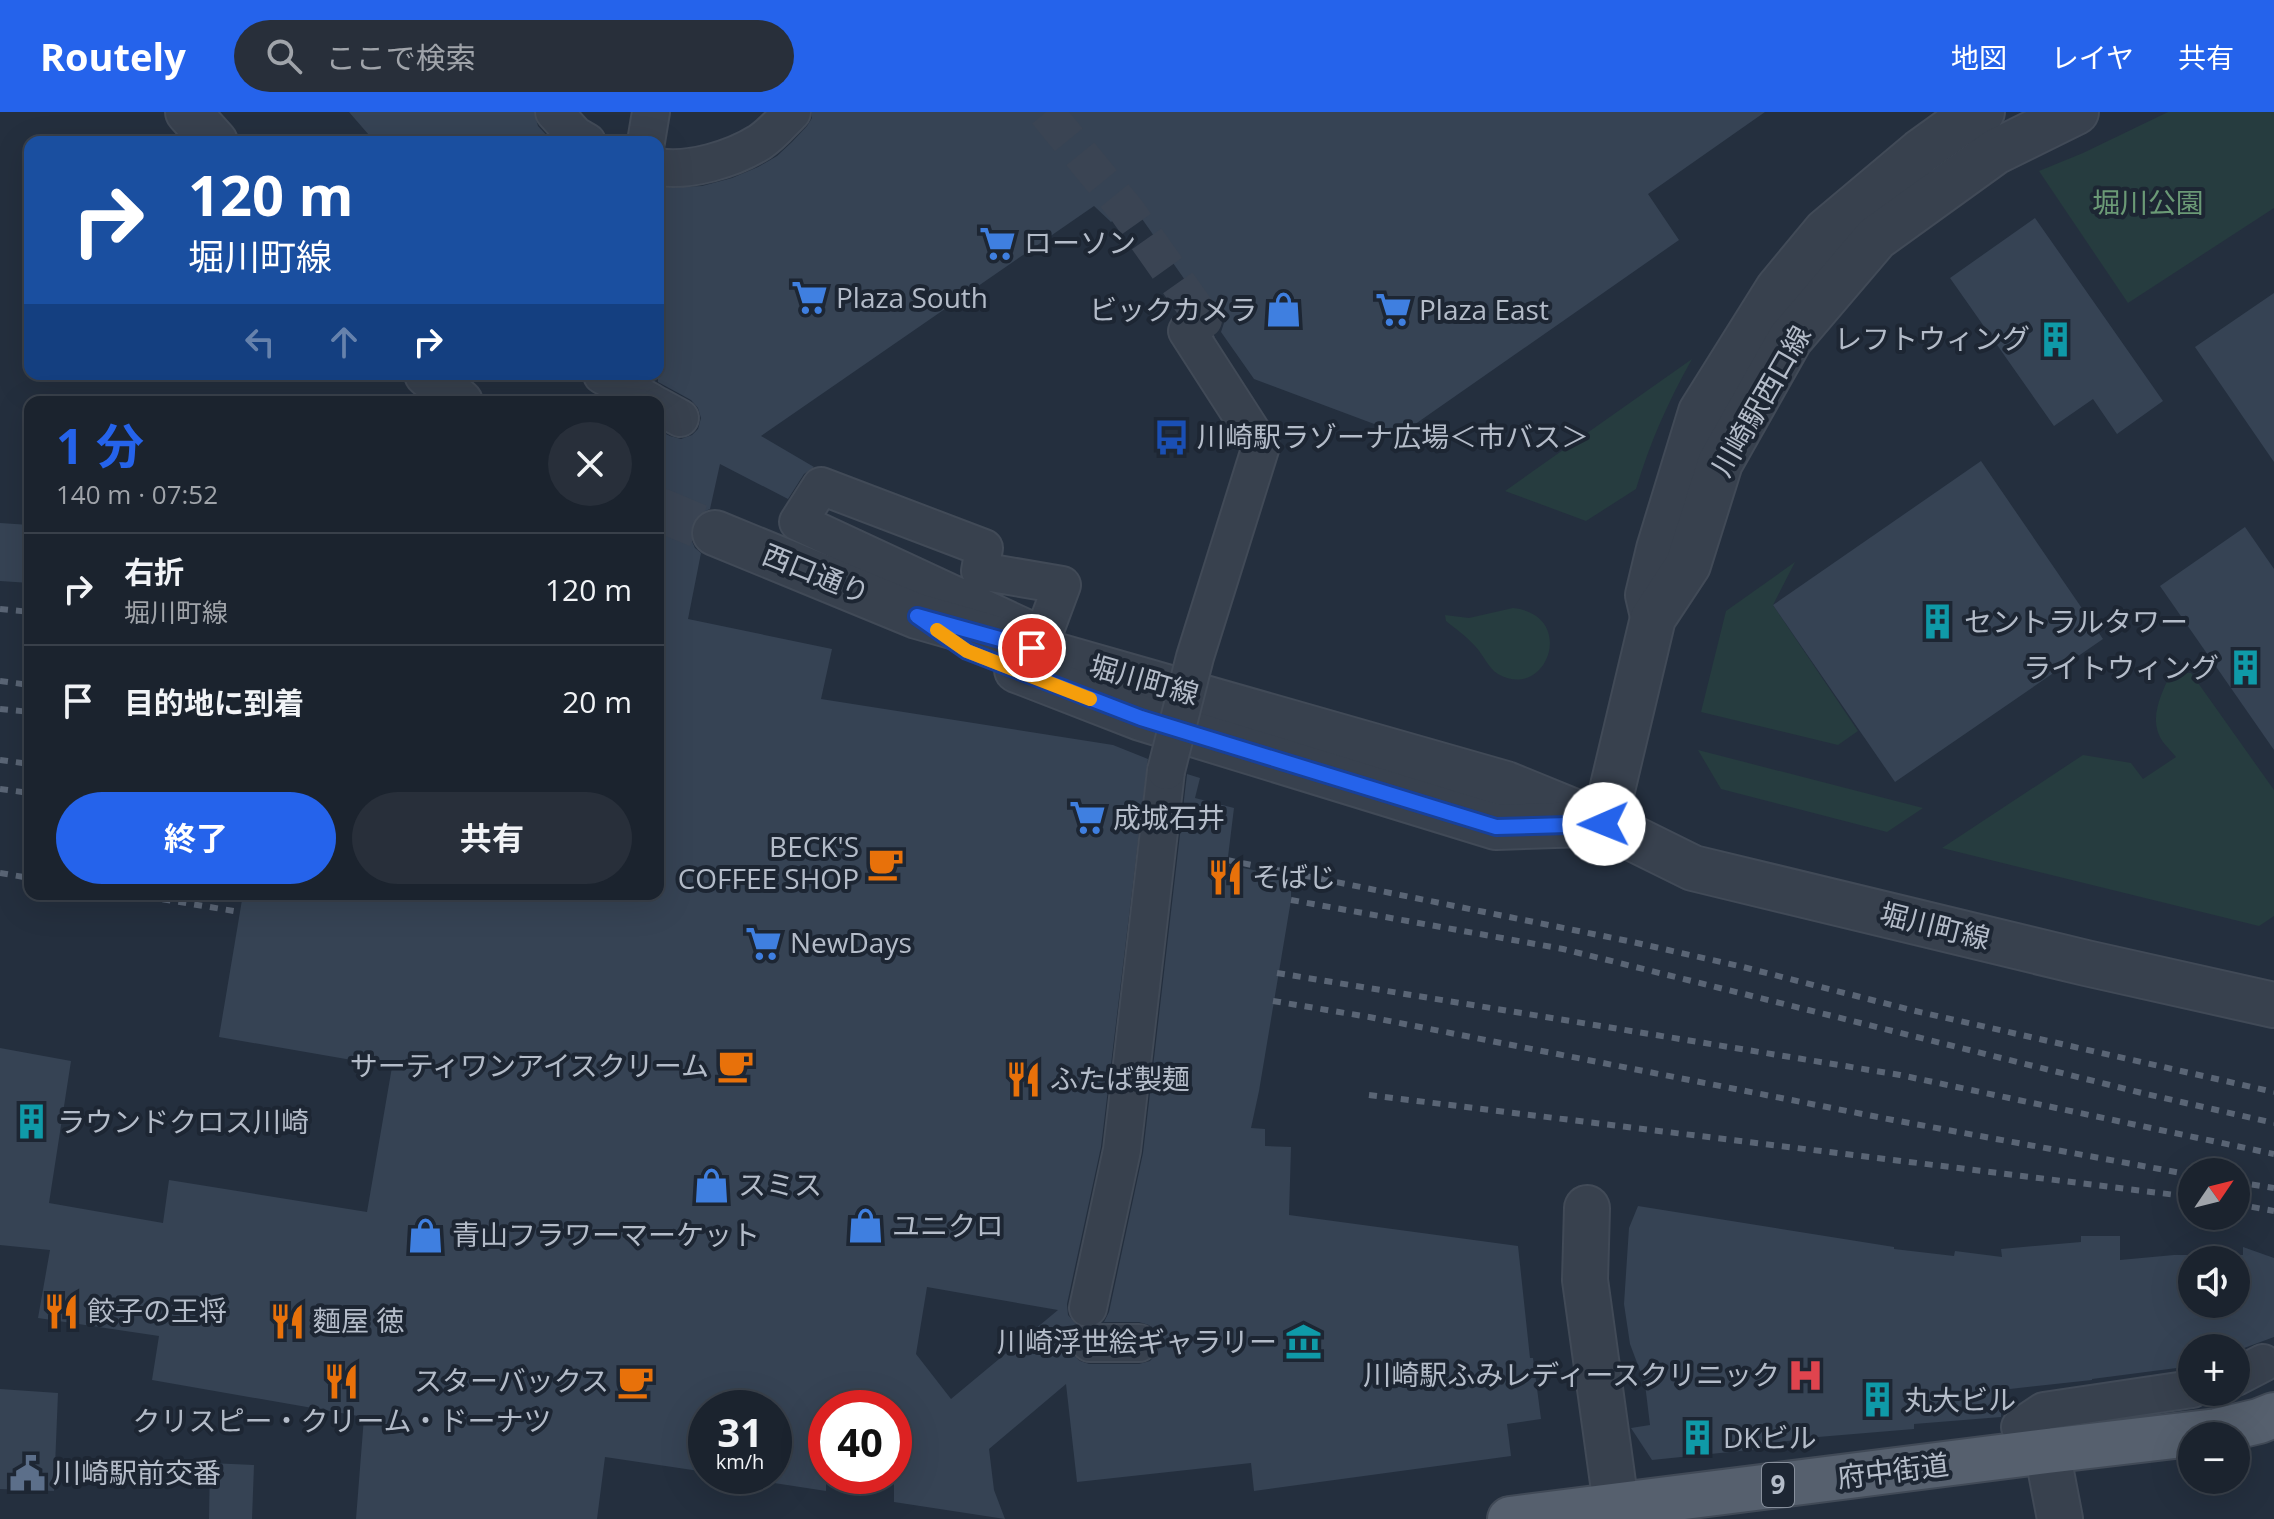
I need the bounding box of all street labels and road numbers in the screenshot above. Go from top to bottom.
street label: 川崎駅西口線 [1702,318,1819,483]
street label: 西口通り [757,534,875,612]
street label: 堀川町線 [1085,645,1203,713]
street label: 堀川町線 [1876,893,1994,957]
street label: 府中街道 [1835,1444,1951,1496]
road number: 9 [1762,1463,1794,1507]

